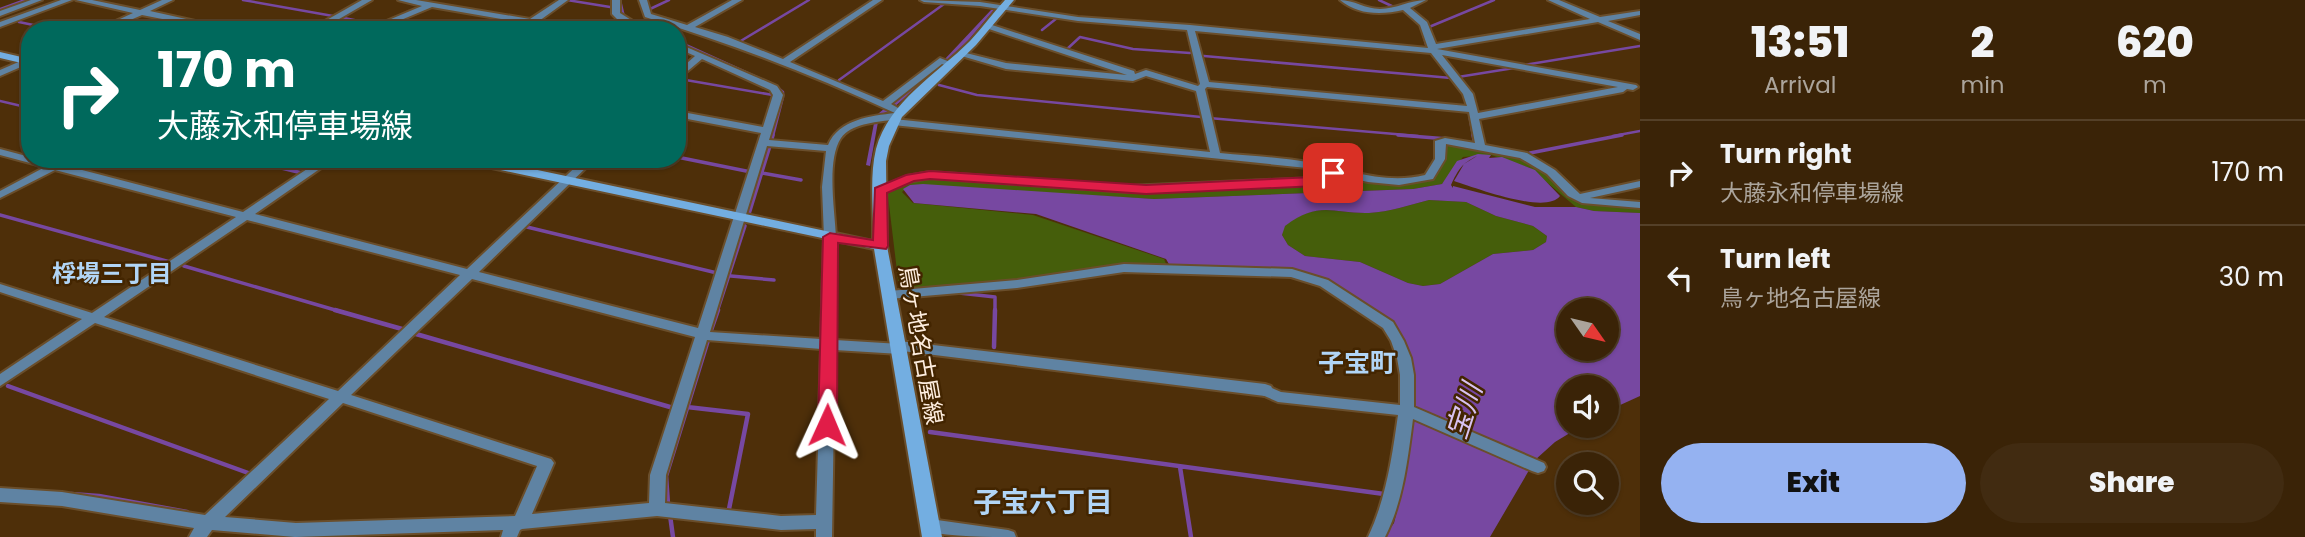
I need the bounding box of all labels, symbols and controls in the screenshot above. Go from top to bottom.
text: 13:51 [1751,13,1849,72]
text: 2 [1971,13,1995,72]
text: 620 [2116,13,2194,72]
text: 170 m [157,36,296,104]
icon: right [42,49,133,140]
text: Arrival [1764,69,1836,101]
text: min [1961,69,2005,101]
text: m [2143,69,2167,101]
text: 大藤永和停車場線 [157,103,413,148]
text: Turn right [1720,136,1852,172]
pin [1303,143,1363,203]
icon: arrive [1314,154,1352,192]
icon: right [1661,154,1699,192]
text: 170 m [2211,154,2284,190]
text: 大藤永和停車場線 [1720,177,1904,209]
text: Turn left [1720,241,1831,277]
district label: 桴場三丁目 [52,257,172,290]
icon: left [1661,259,1699,297]
text: 30 m [2219,259,2284,295]
street label: 鳥ヶ地名古屋線 [891,263,951,427]
text: 鳥ヶ地名古屋線 [1720,282,1881,314]
north arrow [1556,298,1619,360]
map controls [1556,298,1619,515]
district label: 子宝町 [1318,345,1396,381]
button: sound [1556,375,1619,438]
water label: 宝川 [1437,376,1493,444]
position arrow [790,388,864,462]
button: Exit [1661,443,1966,523]
button: Share [1980,443,2284,523]
button: search [1556,452,1619,515]
district label: 子宝六丁目 [973,483,1113,522]

